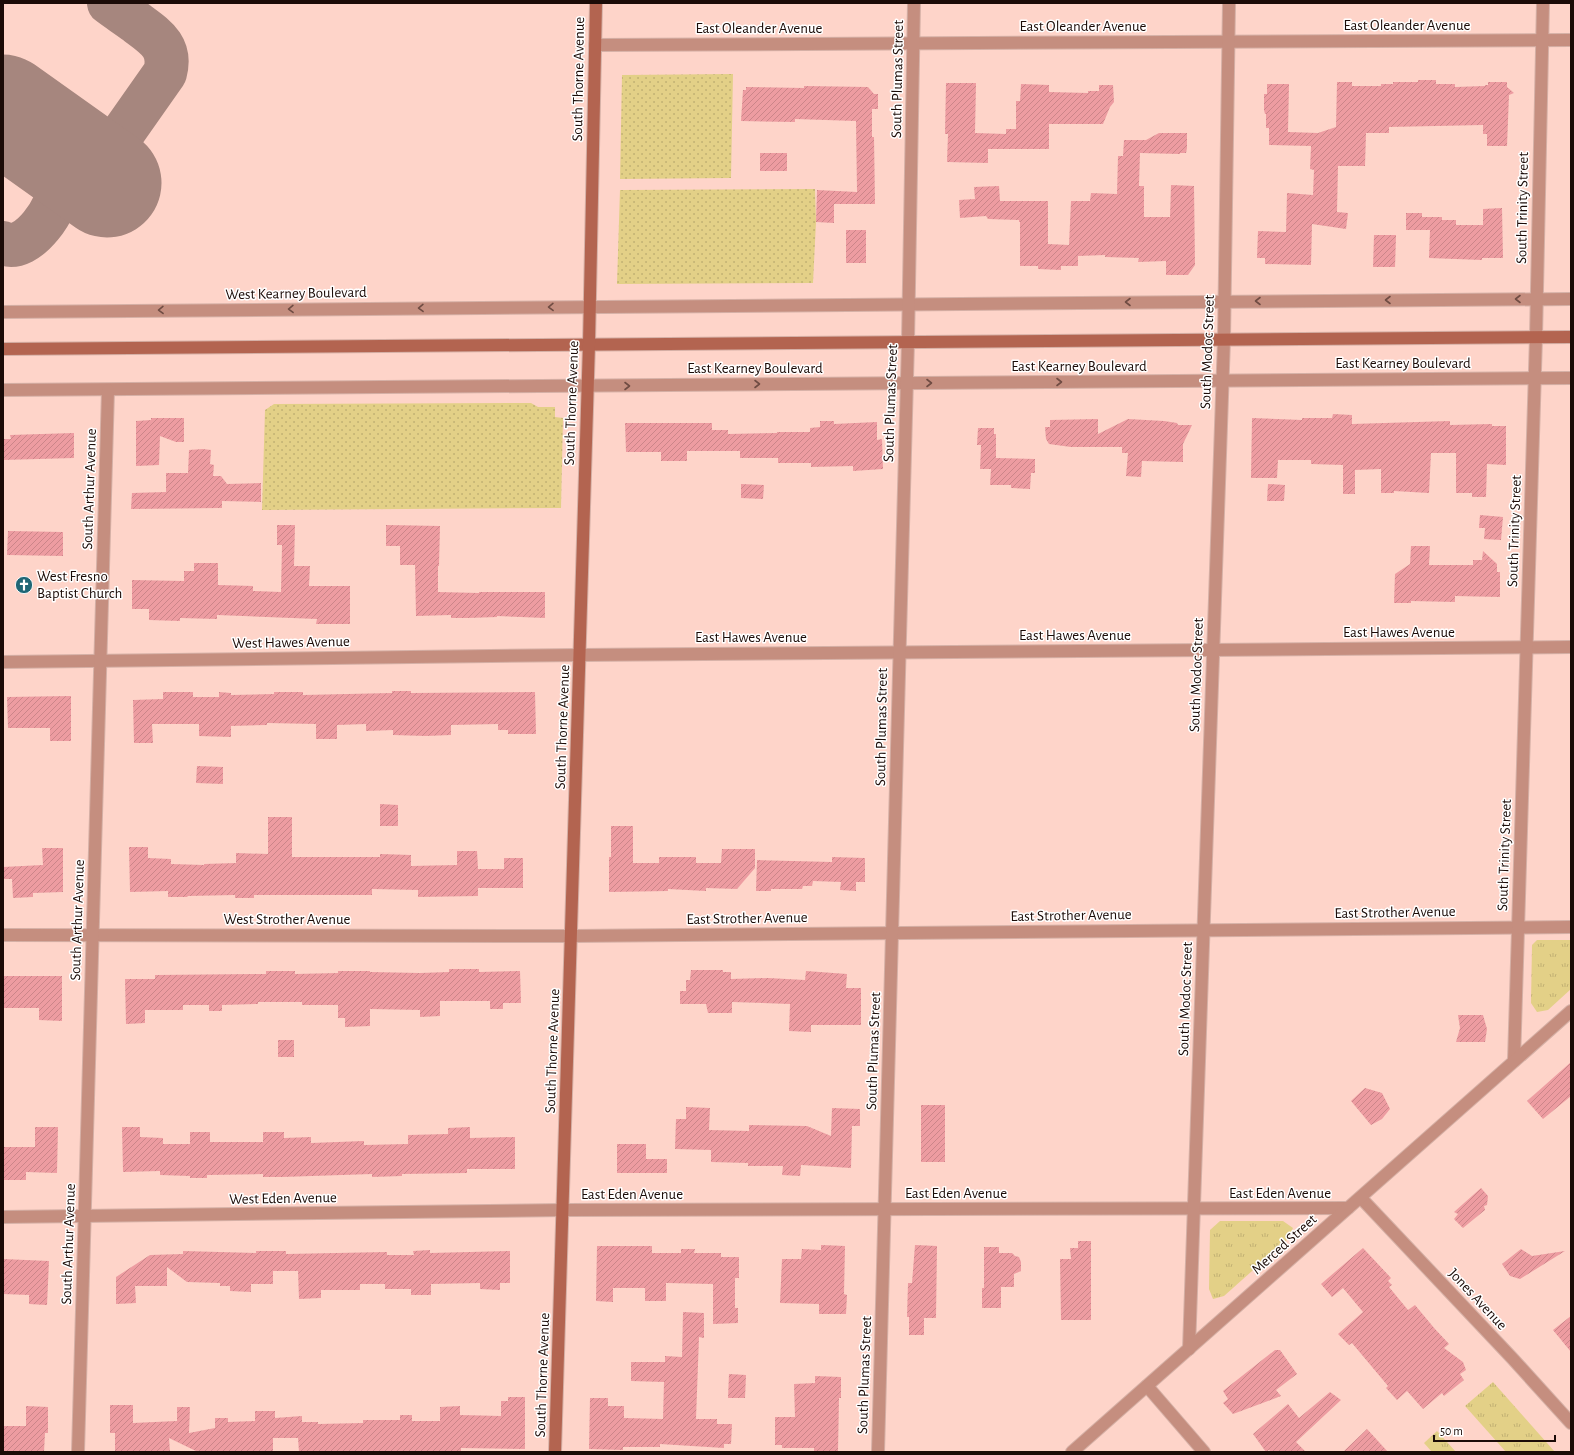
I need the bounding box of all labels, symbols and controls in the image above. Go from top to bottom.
street label: South Thorne Avenue [570,16,587,142]
street label: East Oleander Avenue [1343,18,1471,33]
street label: East Oleander Avenue [1019,19,1147,34]
street label: South Plumas Street [889,20,906,138]
street label: East Oleander Avenue [695,21,823,36]
street label: South Trinity Street [1514,152,1531,264]
street label: West Kearney Boulevard [225,285,367,302]
street label: South Modoc Street [1198,294,1217,409]
one-way arrow [1515,295,1521,304]
one-way arrow [1385,296,1391,305]
one-way arrow [1255,297,1261,306]
one-way arrow [1125,298,1131,306]
one-way arrow [548,303,554,311]
one-way arrow [418,304,424,312]
one-way arrow [288,305,294,313]
one-way arrow [158,306,164,314]
street label: South Thorne Avenue [562,340,581,466]
street label: South Plumas Street [881,344,900,462]
street label: East Kearney Boulevard [1335,356,1471,371]
street label: East Kearney Boulevard [1011,359,1147,374]
street label: East Kearney Boulevard [687,361,823,376]
one-way arrow [1056,378,1062,386]
one-way arrow [926,379,932,387]
one-way arrow [754,380,760,389]
one-way arrow [624,381,630,390]
street label: South Arthur Avenue [80,428,99,550]
street label: South Trinity Street [1505,475,1524,587]
place label: West Fresno Baptist Church [37,569,122,601]
church icon: West Fresno Baptist Church [14,575,34,595]
street label: South Modoc Street [1187,617,1206,732]
street label: East Hawes Avenue [1343,625,1455,640]
street label: East Hawes Avenue [1019,628,1131,643]
street label: East Hawes Avenue [695,630,807,645]
street label: West Hawes Avenue [232,634,350,651]
street label: South Thorne Avenue [553,664,572,790]
street label: South Plumas Street [873,668,890,786]
street label: South Trinity Street [1495,799,1514,911]
street label: South Arthur Avenue [68,859,87,981]
street label: East Strother Avenue [1334,904,1456,921]
street label: East Strother Avenue [1010,907,1132,924]
street label: East Strother Avenue [686,910,808,927]
street label: West Strother Avenue [223,912,351,927]
street label: South Modoc Street [1176,941,1195,1056]
street label: South Thorne Avenue [543,988,562,1114]
street label: South Plumas Street [864,992,883,1110]
street label: South Arthur Avenue [59,1183,78,1305]
street label: East Eden Avenue [905,1186,1007,1201]
street label: East Eden Avenue [1229,1186,1331,1201]
street label: East Eden Avenue [581,1187,683,1202]
street label: West Eden Avenue [229,1190,337,1207]
street label: Merced Street [1249,1211,1320,1277]
street label: Jones Avenue [1446,1266,1510,1333]
street label: South Thorne Avenue [533,1312,552,1438]
street label: South Plumas Street [855,1316,874,1434]
scale bar [1434,1417,1555,1443]
text: 50 m [1440,1425,1463,1437]

